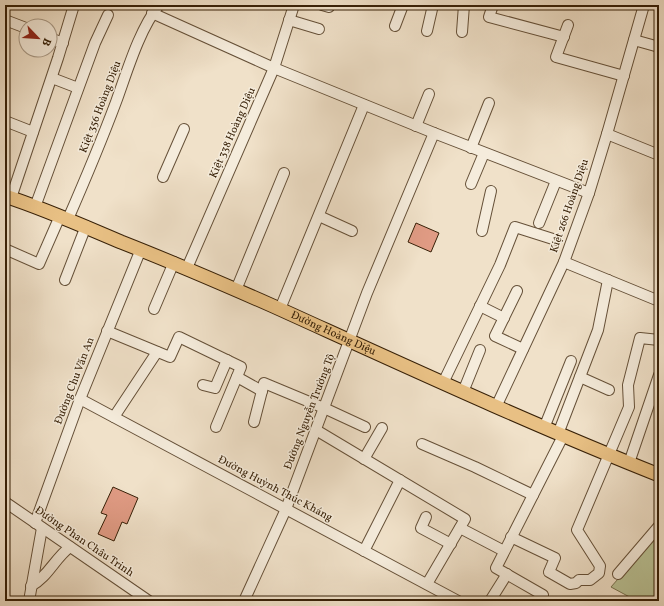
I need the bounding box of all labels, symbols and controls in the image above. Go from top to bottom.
north arrow [18,18,58,58]
text: B [37,35,54,48]
street label: Kiệt 356 Hoàng Diệu [77,59,125,155]
street label: Kiệt 338 Hoàng Diệu [206,85,260,181]
street label: Kiệt 266 Hoàng Diệu [547,157,593,255]
street label: Đường Hoàng Diệu [288,308,378,359]
street label: Đường Chu Văn An [51,335,99,427]
street label: Đường Nguyễn Trường Tộ [281,352,339,472]
street label: Đường Huỳnh Thúc Kháng [215,452,335,526]
street label: Đường Phan Châu Trinh [31,503,137,581]

